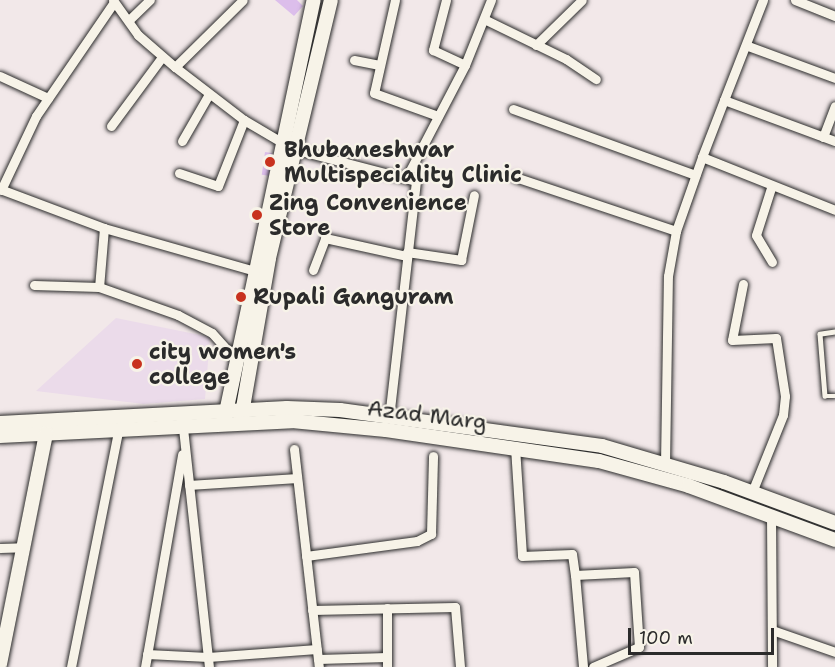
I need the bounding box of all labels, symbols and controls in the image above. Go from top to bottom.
place label: Bhubaneshwar Multispeciality Clinic [284,136,522,188]
marker: Bhubaneshwar Multispeciality Clinic [261,153,279,171]
place label: Zing Convenience Store [269,189,467,240]
marker: Zing Convenience Store [250,208,264,222]
place label: Rupali Ganguram [253,284,454,310]
marker: Rupali Ganguram [234,290,248,304]
place label: city women's college [149,338,296,390]
marker: city women's college [130,357,144,371]
street label: Azad Marg [366,395,488,435]
scale bar [631,616,776,654]
text: 100 m [639,626,693,650]

